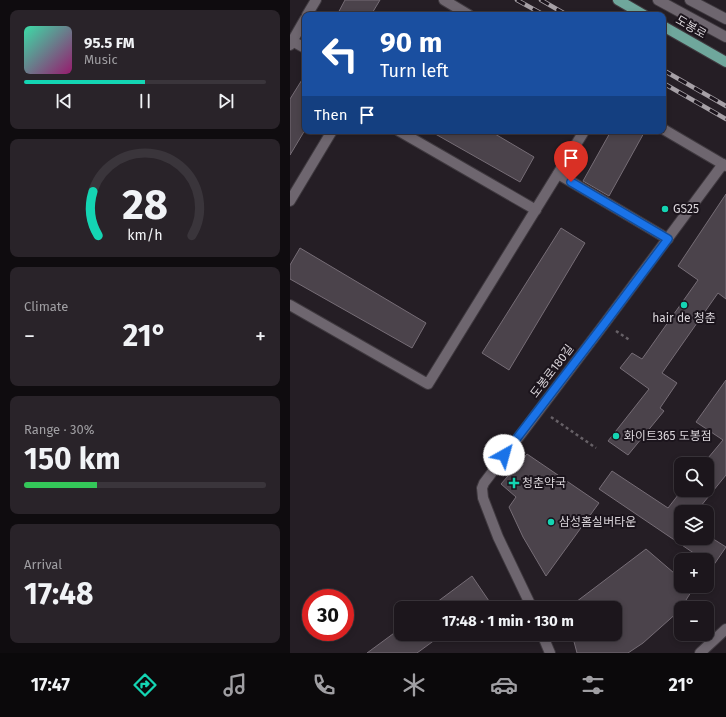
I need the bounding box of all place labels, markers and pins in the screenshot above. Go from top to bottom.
pin [554,141,588,182]
place label: GS25 [673,202,699,216]
marker: GS25 [660,204,670,214]
marker: hair de 청춘 [679,300,689,310]
place label: hair de 청춘 [652,311,716,325]
place label: 화이트365 도봉점 [624,429,712,443]
marker: 화이트365 도봉점 [611,431,621,441]
place label: 청춘약국 [522,476,566,490]
marker: 청춘약국 [509,478,519,488]
place label: 삼성홈실버타운 [559,515,636,529]
marker: 삼성홈실버타운 [546,517,556,527]

